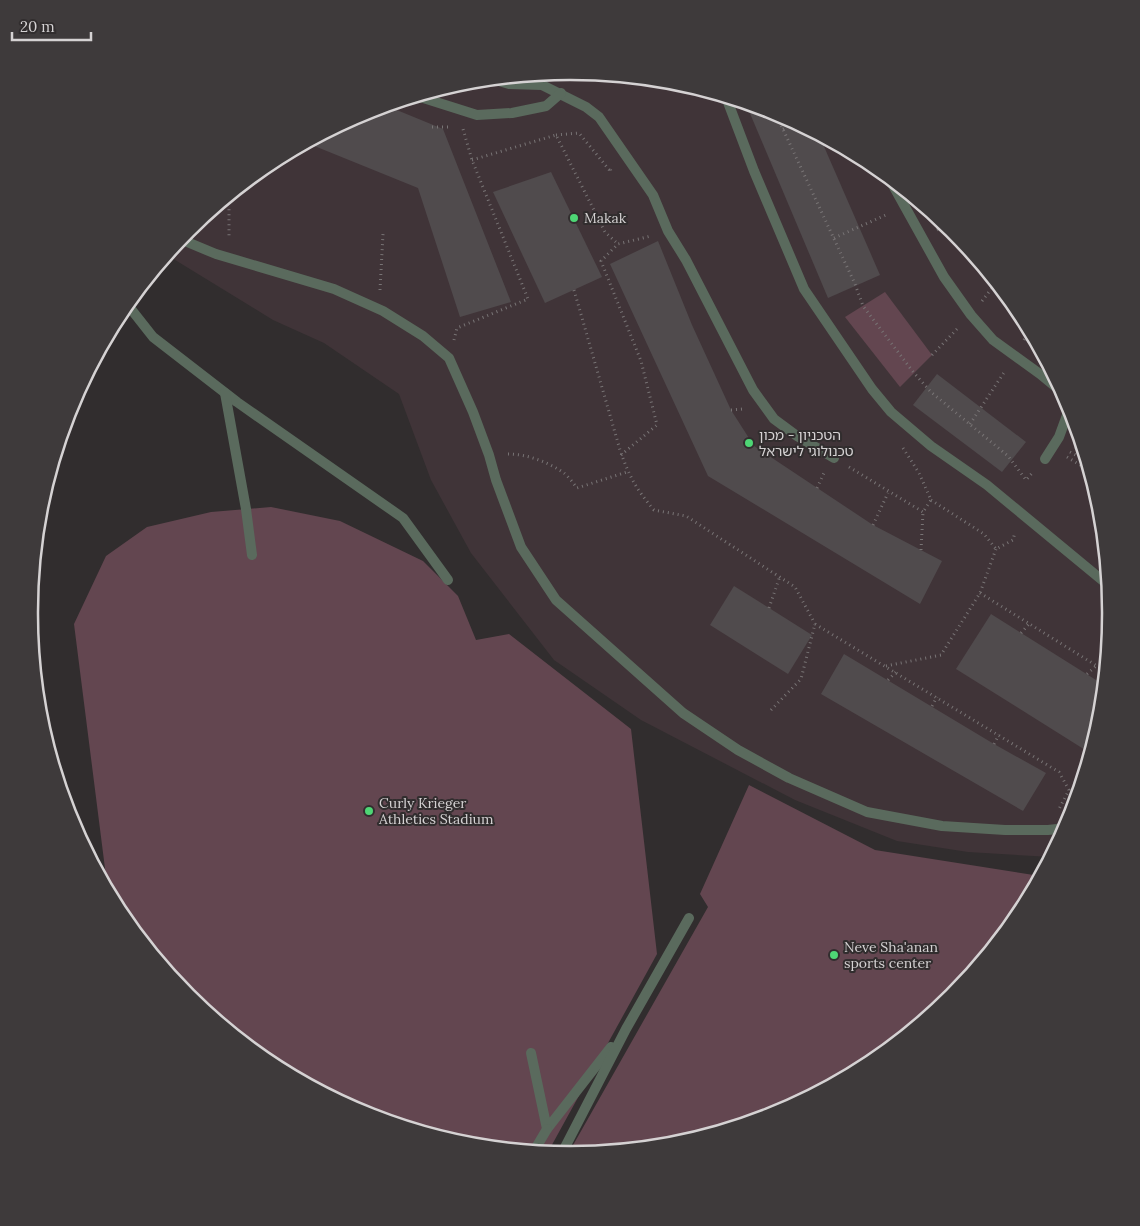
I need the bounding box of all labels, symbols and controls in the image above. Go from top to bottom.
scale bar [12,10,91,42]
text: 20 m [20,17,55,36]
place label: Makak [584,209,627,227]
marker: Makak [568,212,580,224]
place label: הטכניון - מכון טכנולוגי לישראל [759,426,854,460]
marker: הטכניון - מכון טכנולוגי לישראל [743,437,755,449]
place label: Curly Krieger Athletics Stadium [378,794,494,828]
marker: Curly Krieger Athletics Stadium [363,805,375,817]
place label: Neve Sha'anan sports center [844,938,938,972]
marker: Neve Sha'anan sports center [828,949,840,961]

